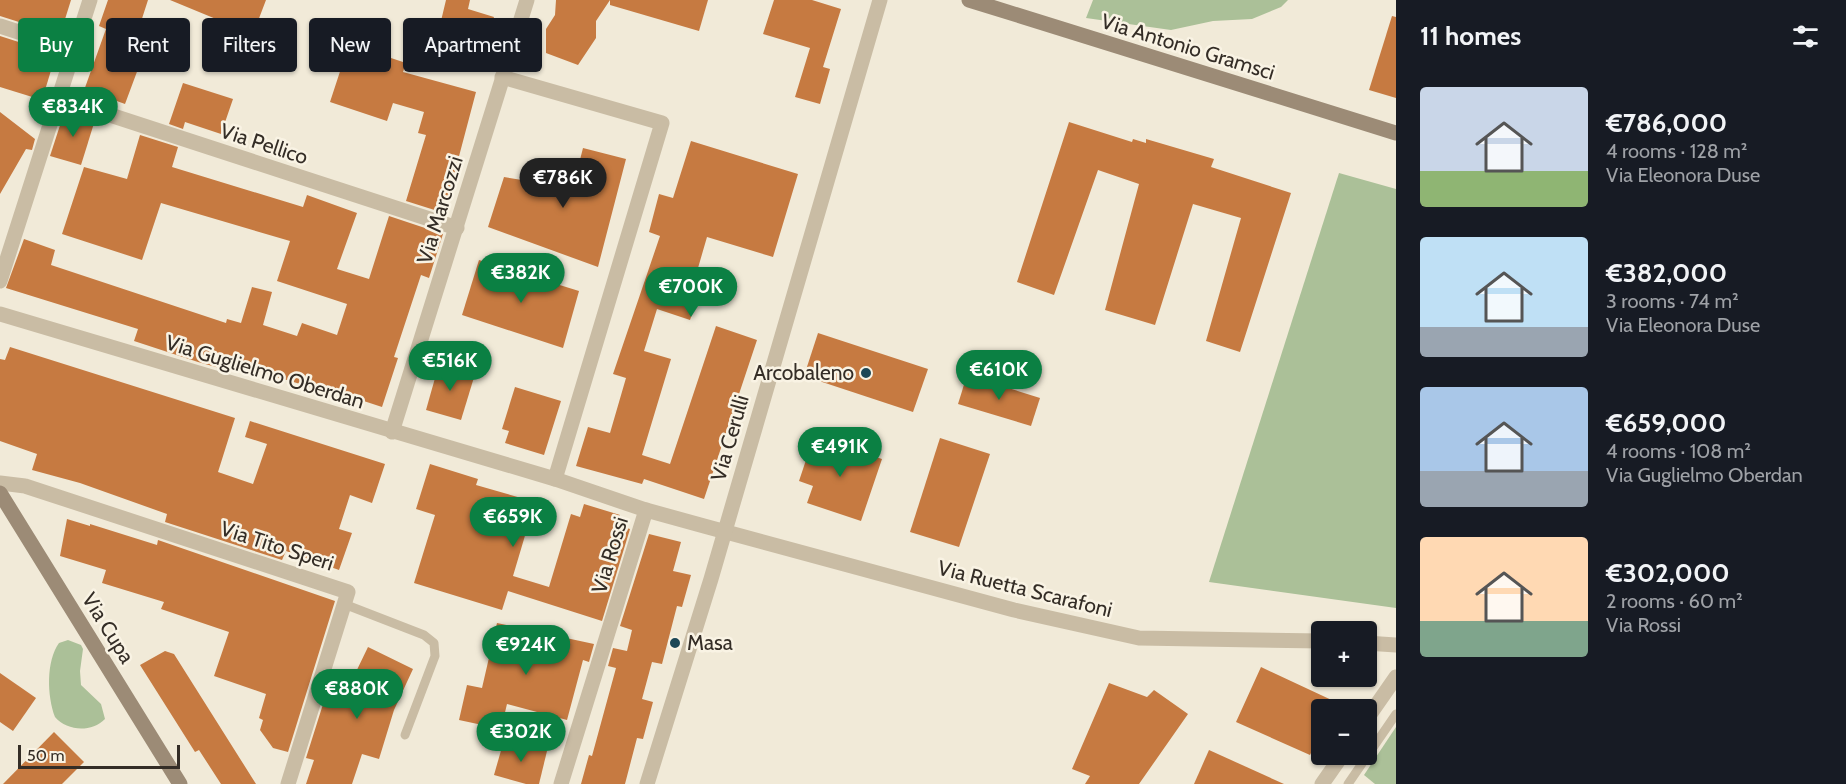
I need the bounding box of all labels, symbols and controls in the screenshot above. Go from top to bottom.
street label: Via Antonio Gramsci [1098,8,1278,85]
chip: Buy [18,18,94,72]
chip: Rent [106,18,190,72]
chip: Filters [202,18,297,72]
chip: New [309,18,391,72]
chip: Apartment [403,18,542,72]
text: 11 homes [1420,20,1521,52]
icon: filters [1789,20,1822,53]
pin: €834K [31,87,115,138]
text: €834K [43,94,103,118]
text: €786,000 [1606,107,1727,139]
icon: home [1468,111,1540,183]
street label: Via Pellico [217,118,311,169]
text: 4 rooms · 128 m² [1606,139,1748,163]
street label: Via Marcozzi [411,153,468,267]
pin: €786K [521,158,605,209]
text: Via Eleonora Duse [1606,163,1760,187]
text: €786K [534,165,592,189]
pin: €382K [479,253,563,304]
text: €382,000 [1606,257,1727,289]
text: €382K [492,260,550,284]
icon: home [1468,261,1540,333]
pin: €700K [649,267,733,318]
text: €700K [659,274,723,298]
text: 3 rooms · 74 m² [1606,289,1739,313]
text: Via Eleonora Duse [1606,313,1760,337]
street label: Via Guglielmo Oberdan [163,329,368,414]
pin: €516K [408,341,492,392]
text: €516K [423,348,477,372]
pin: €610K [957,350,1041,401]
text: €610K [970,357,1028,381]
place label: Arcobaleno [753,360,854,385]
marker: Arcobaleno [859,366,873,380]
street label: Via Cerulli [705,392,754,484]
text: €659,000 [1606,407,1726,439]
icon: home [1468,411,1540,483]
pin: €491K [798,427,882,478]
text: €491K [812,434,868,458]
text: 4 rooms · 108 m² [1606,439,1751,463]
text: Via Guglielmo Oberdan [1606,463,1803,487]
pin: €659K [471,497,555,548]
text: €659K [484,504,542,528]
street label: Via Rossi [586,514,633,596]
street label: Via Tito Speri [217,515,337,576]
street label: Via Ruetta Scarafoni [935,555,1115,622]
text: €302,000 [1606,557,1730,589]
icon: home [1468,561,1540,633]
street label: Via Cupa [77,588,140,668]
text: 2 rooms · 60 m² [1606,589,1743,613]
text: Via Rossi [1606,613,1681,637]
map controls [1311,621,1377,765]
button: + [1311,621,1377,687]
pin: €924K [484,625,568,676]
place label: Masa [687,630,733,655]
text: €924K [496,632,556,656]
marker: Masa [668,636,682,650]
pin: €880K [315,669,399,720]
text: €880K [325,676,389,700]
button: − [1311,699,1377,765]
pin: €302K [479,712,563,763]
text: €302K [491,719,551,743]
scale bar [18,742,180,770]
text: 50 m [27,746,64,765]

